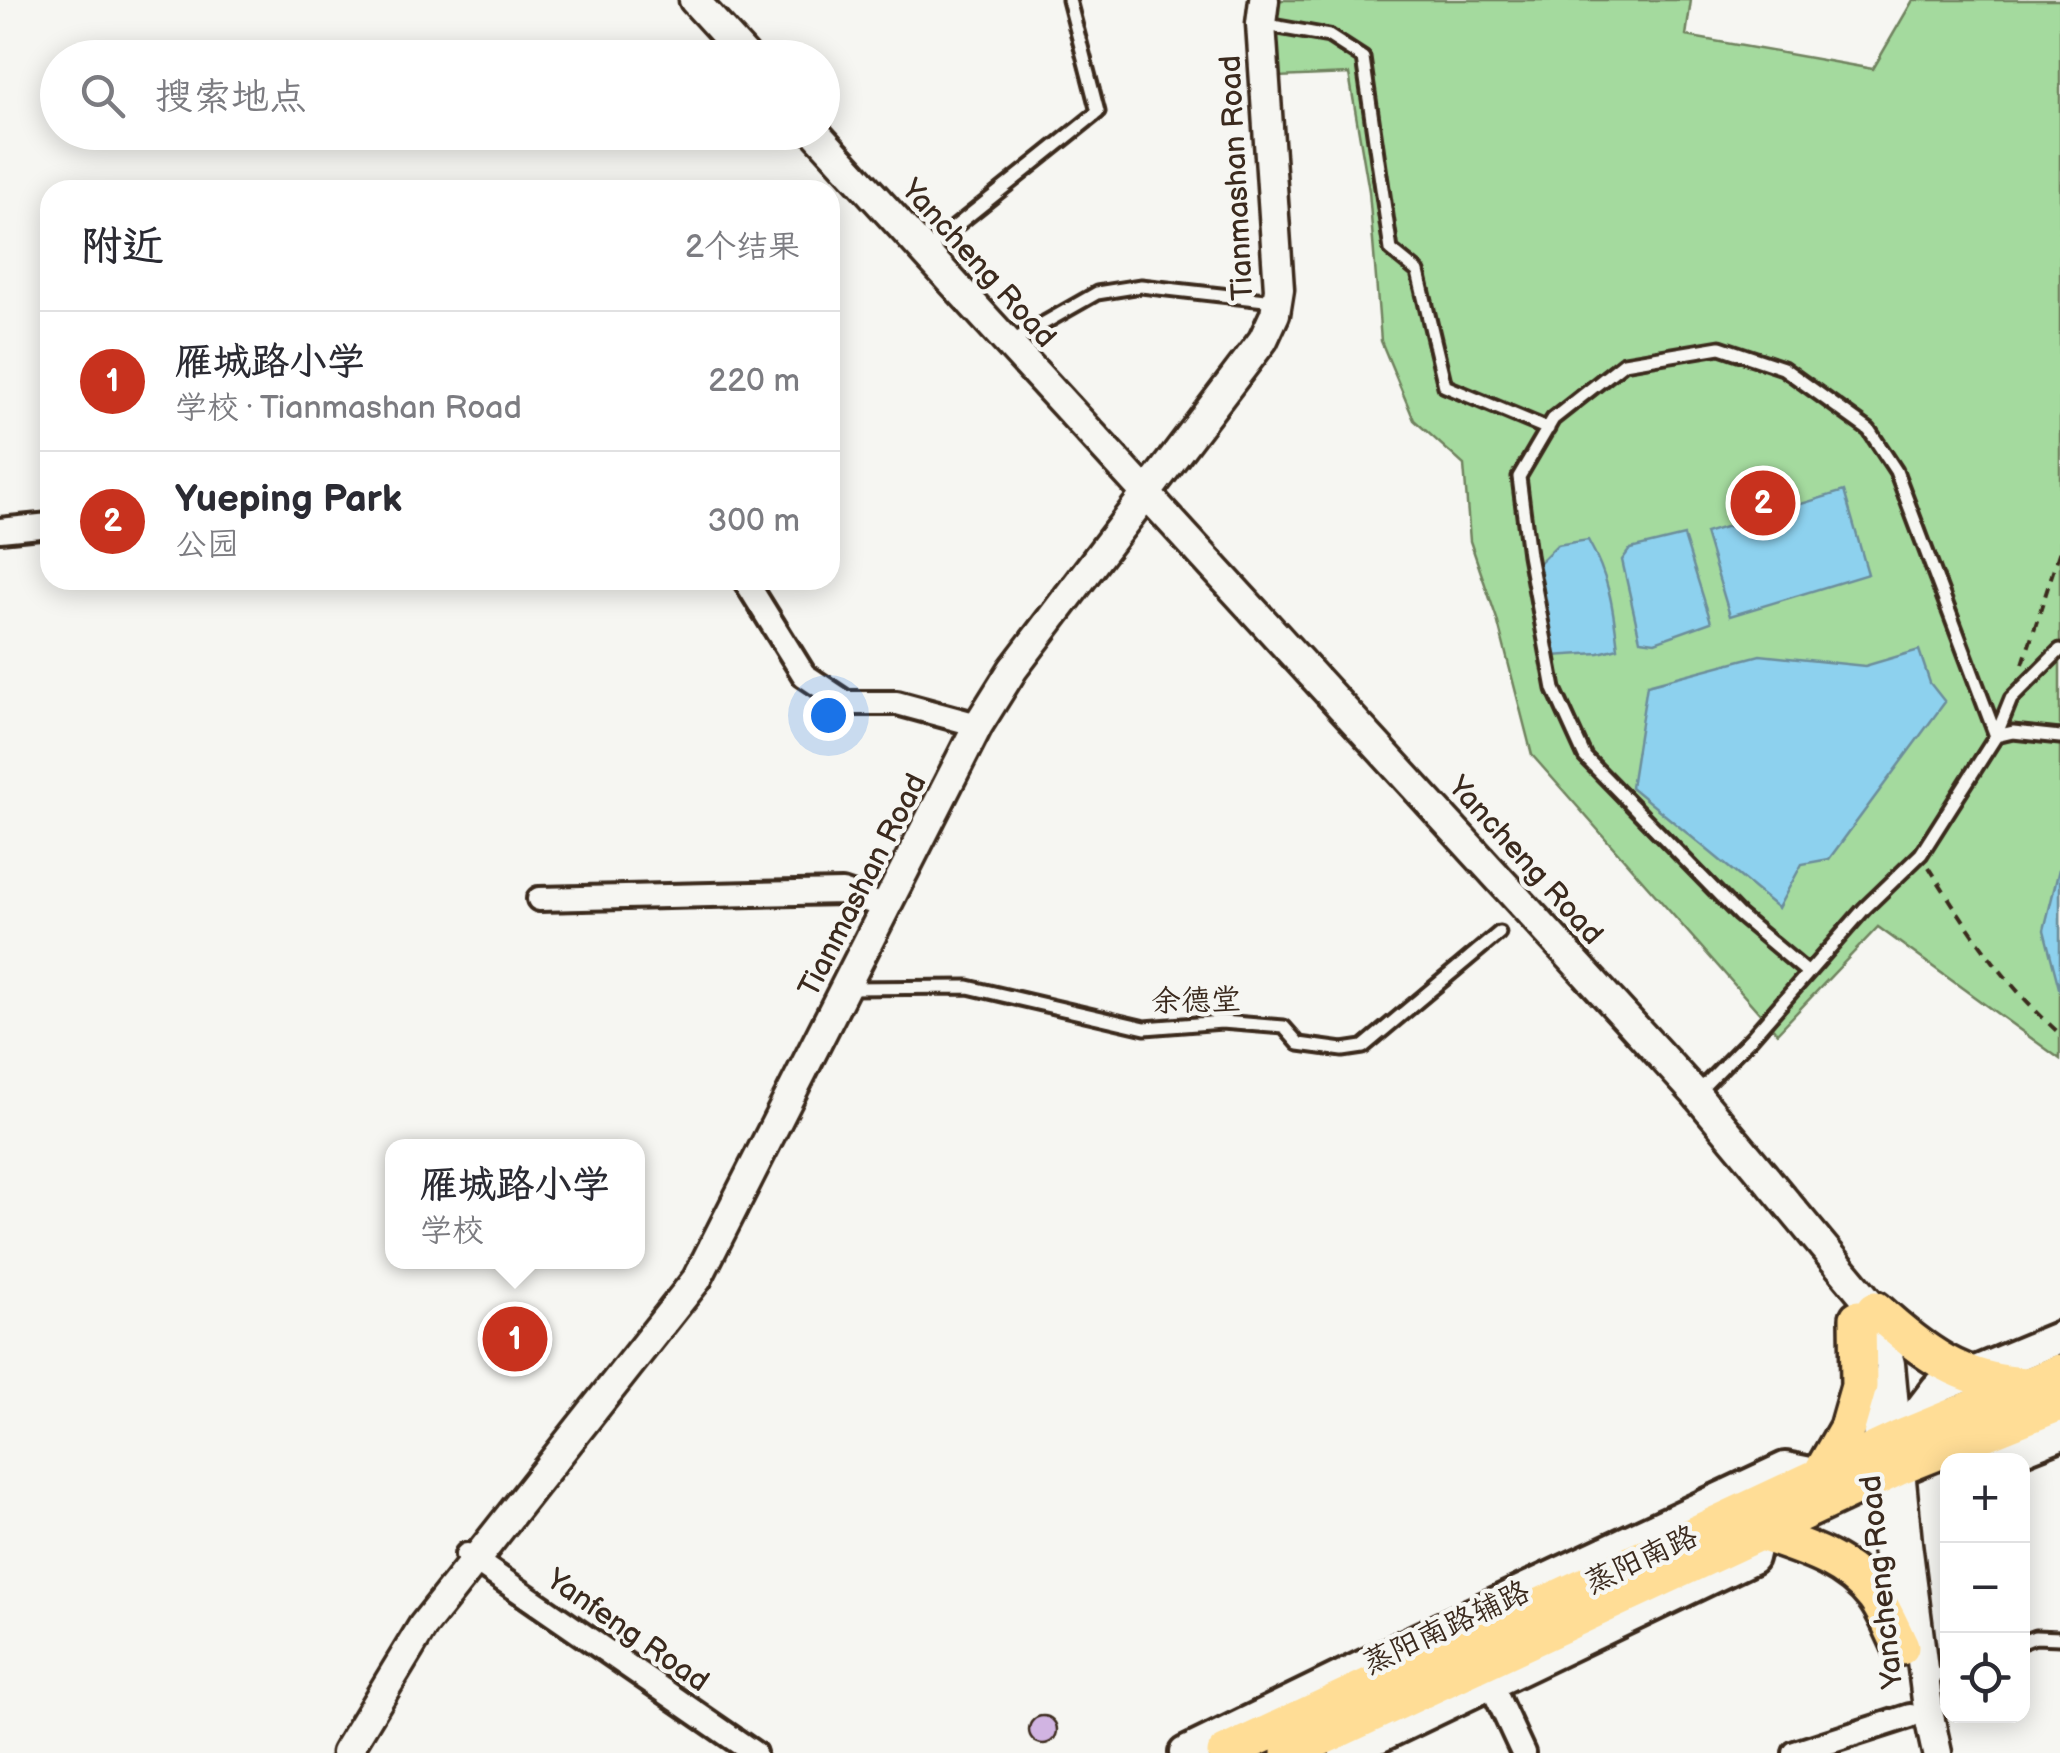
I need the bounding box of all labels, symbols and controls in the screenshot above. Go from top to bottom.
search box [40,40,840,150]
street label: Tianmashan Road [1213,54,1261,302]
icon: search [75,68,130,123]
text: 搜索地点 [155,75,307,120]
street label: Yancheng Road [893,171,1063,355]
text: 附近 [80,222,164,273]
text: 2个结果 [685,228,800,267]
text: 雁城路小学 [175,340,365,385]
text: 1 [106,362,119,401]
text: 220 m [708,362,800,401]
text: 学校 · Tianmashan Road [175,389,522,428]
pin: 2 [1730,466,1796,540]
text: Yueping Park [175,477,402,522]
text: 2 [103,502,122,541]
text: 300 m [708,502,800,541]
text: 公园 [175,526,239,565]
your location [803,690,854,741]
street label: Tianmashan Road [791,768,935,1003]
street label: Yancheng Road [1440,768,1610,952]
street label: 余德堂 [1151,982,1241,1020]
popup [385,1139,645,1269]
text: 雁城路小学 [420,1163,610,1208]
text: 学校 [420,1212,484,1251]
pin: 1 [482,1302,548,1376]
map controls [1940,1453,2030,1723]
button: + [1940,1453,2030,1543]
street label: Yancheng Road [1853,1474,1911,1691]
street label: 蒸阳南路 [1579,1518,1703,1602]
button: − [1940,1543,2030,1633]
street label: Yanfeng Road [538,1561,716,1700]
street label: 蒸阳南路辅路 [1357,1574,1536,1682]
button: locate [1940,1633,2030,1723]

